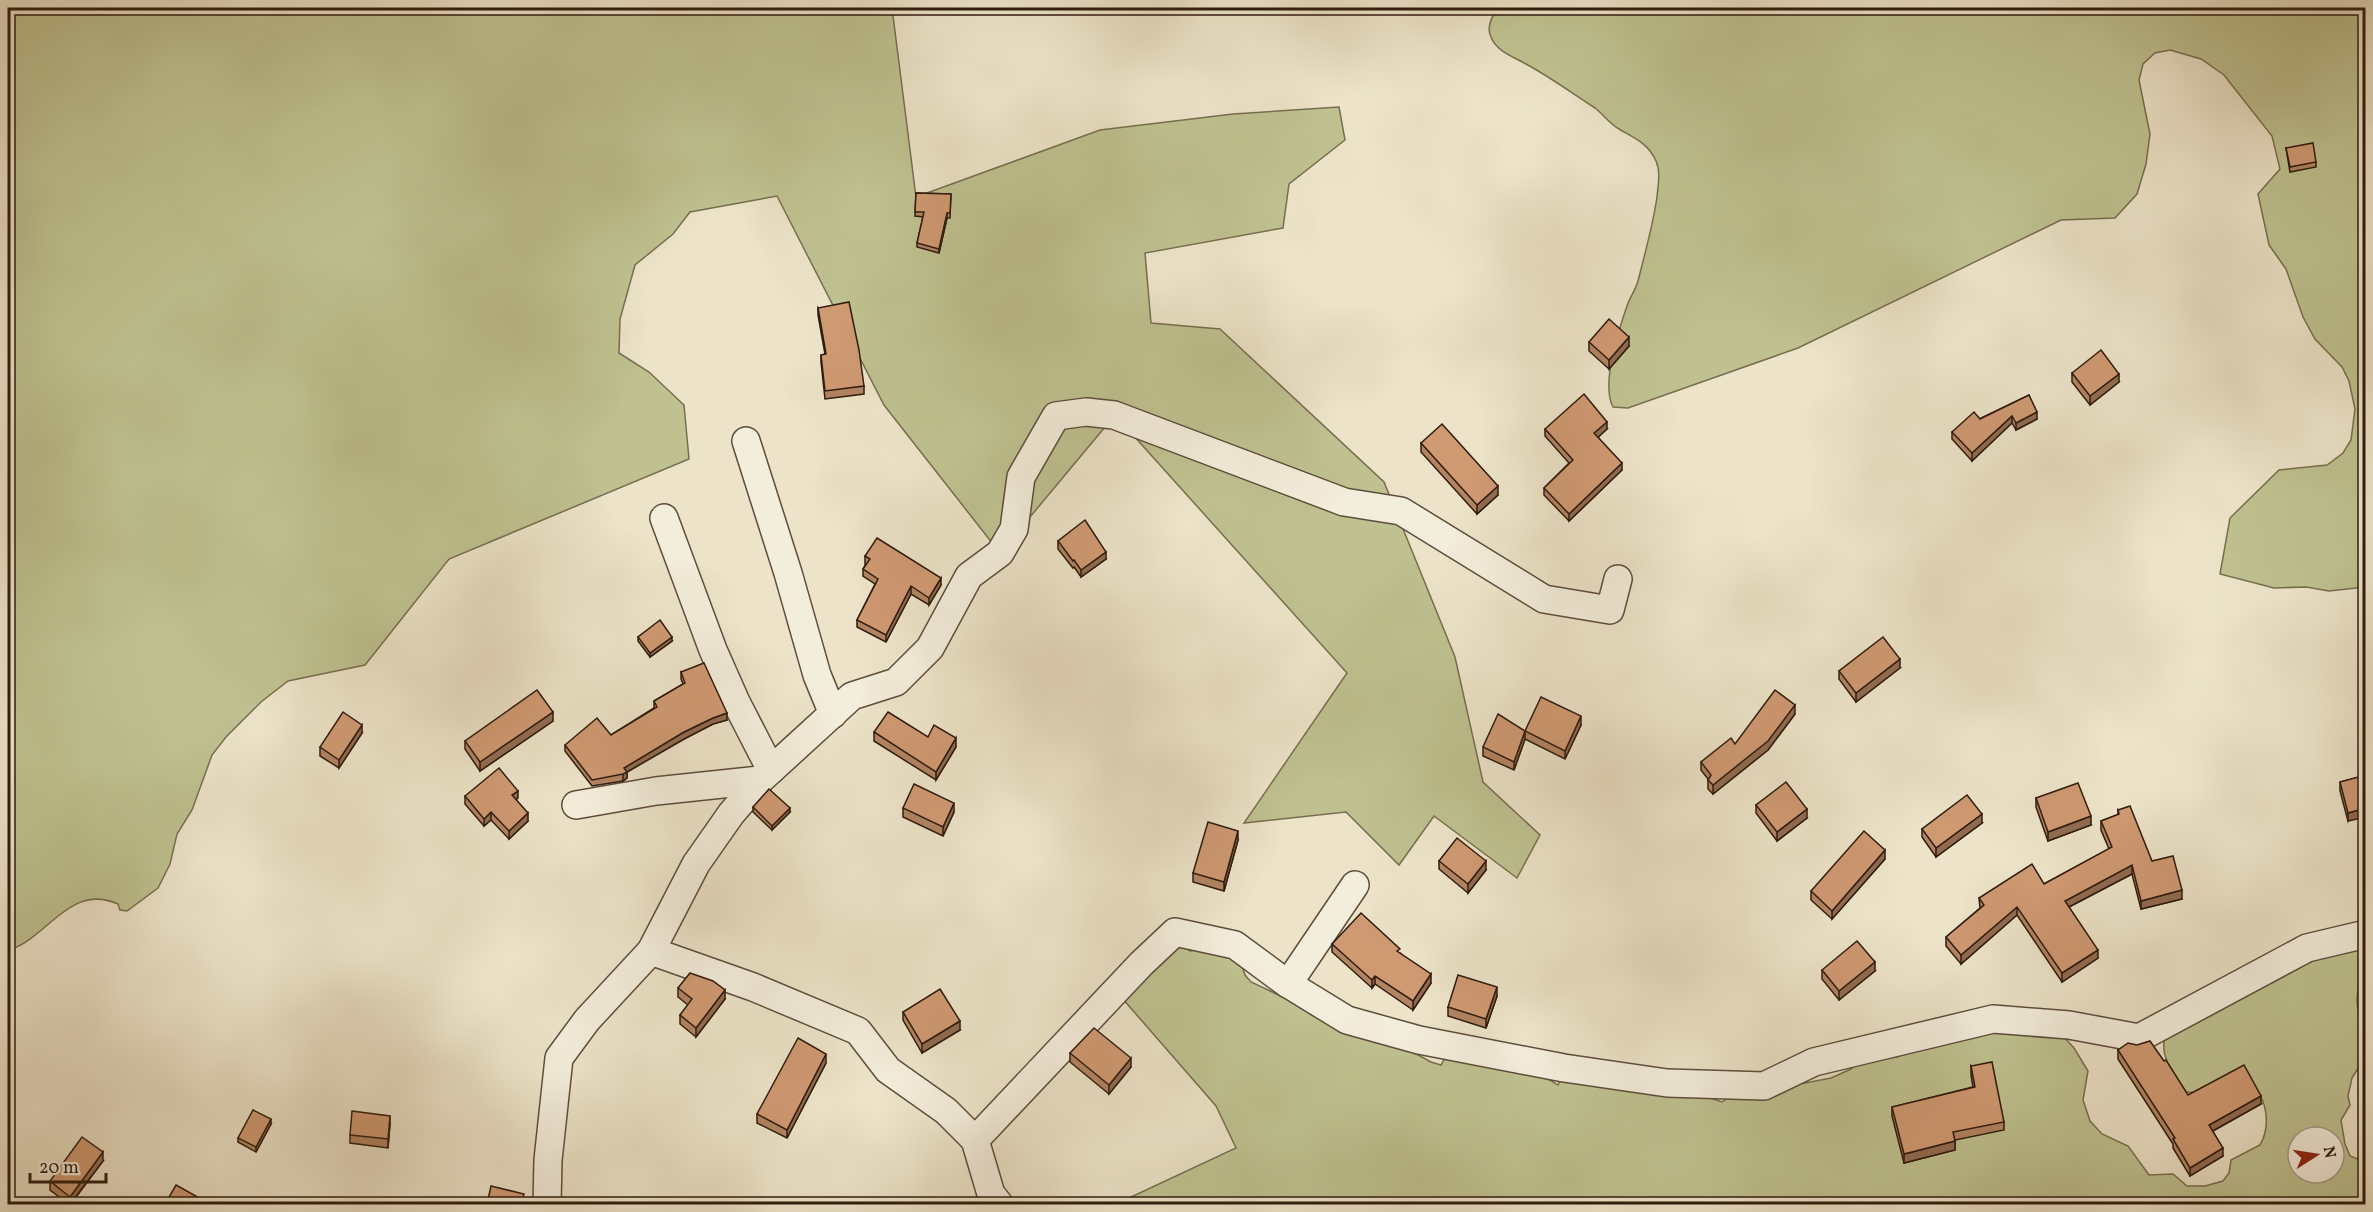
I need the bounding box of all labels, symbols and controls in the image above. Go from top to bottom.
north arrow [2286,1125,2346,1185]
text: N [2317,1144,2341,1161]
scale bar [30,1146,106,1184]
text: 20 m [39,1156,79,1181]

